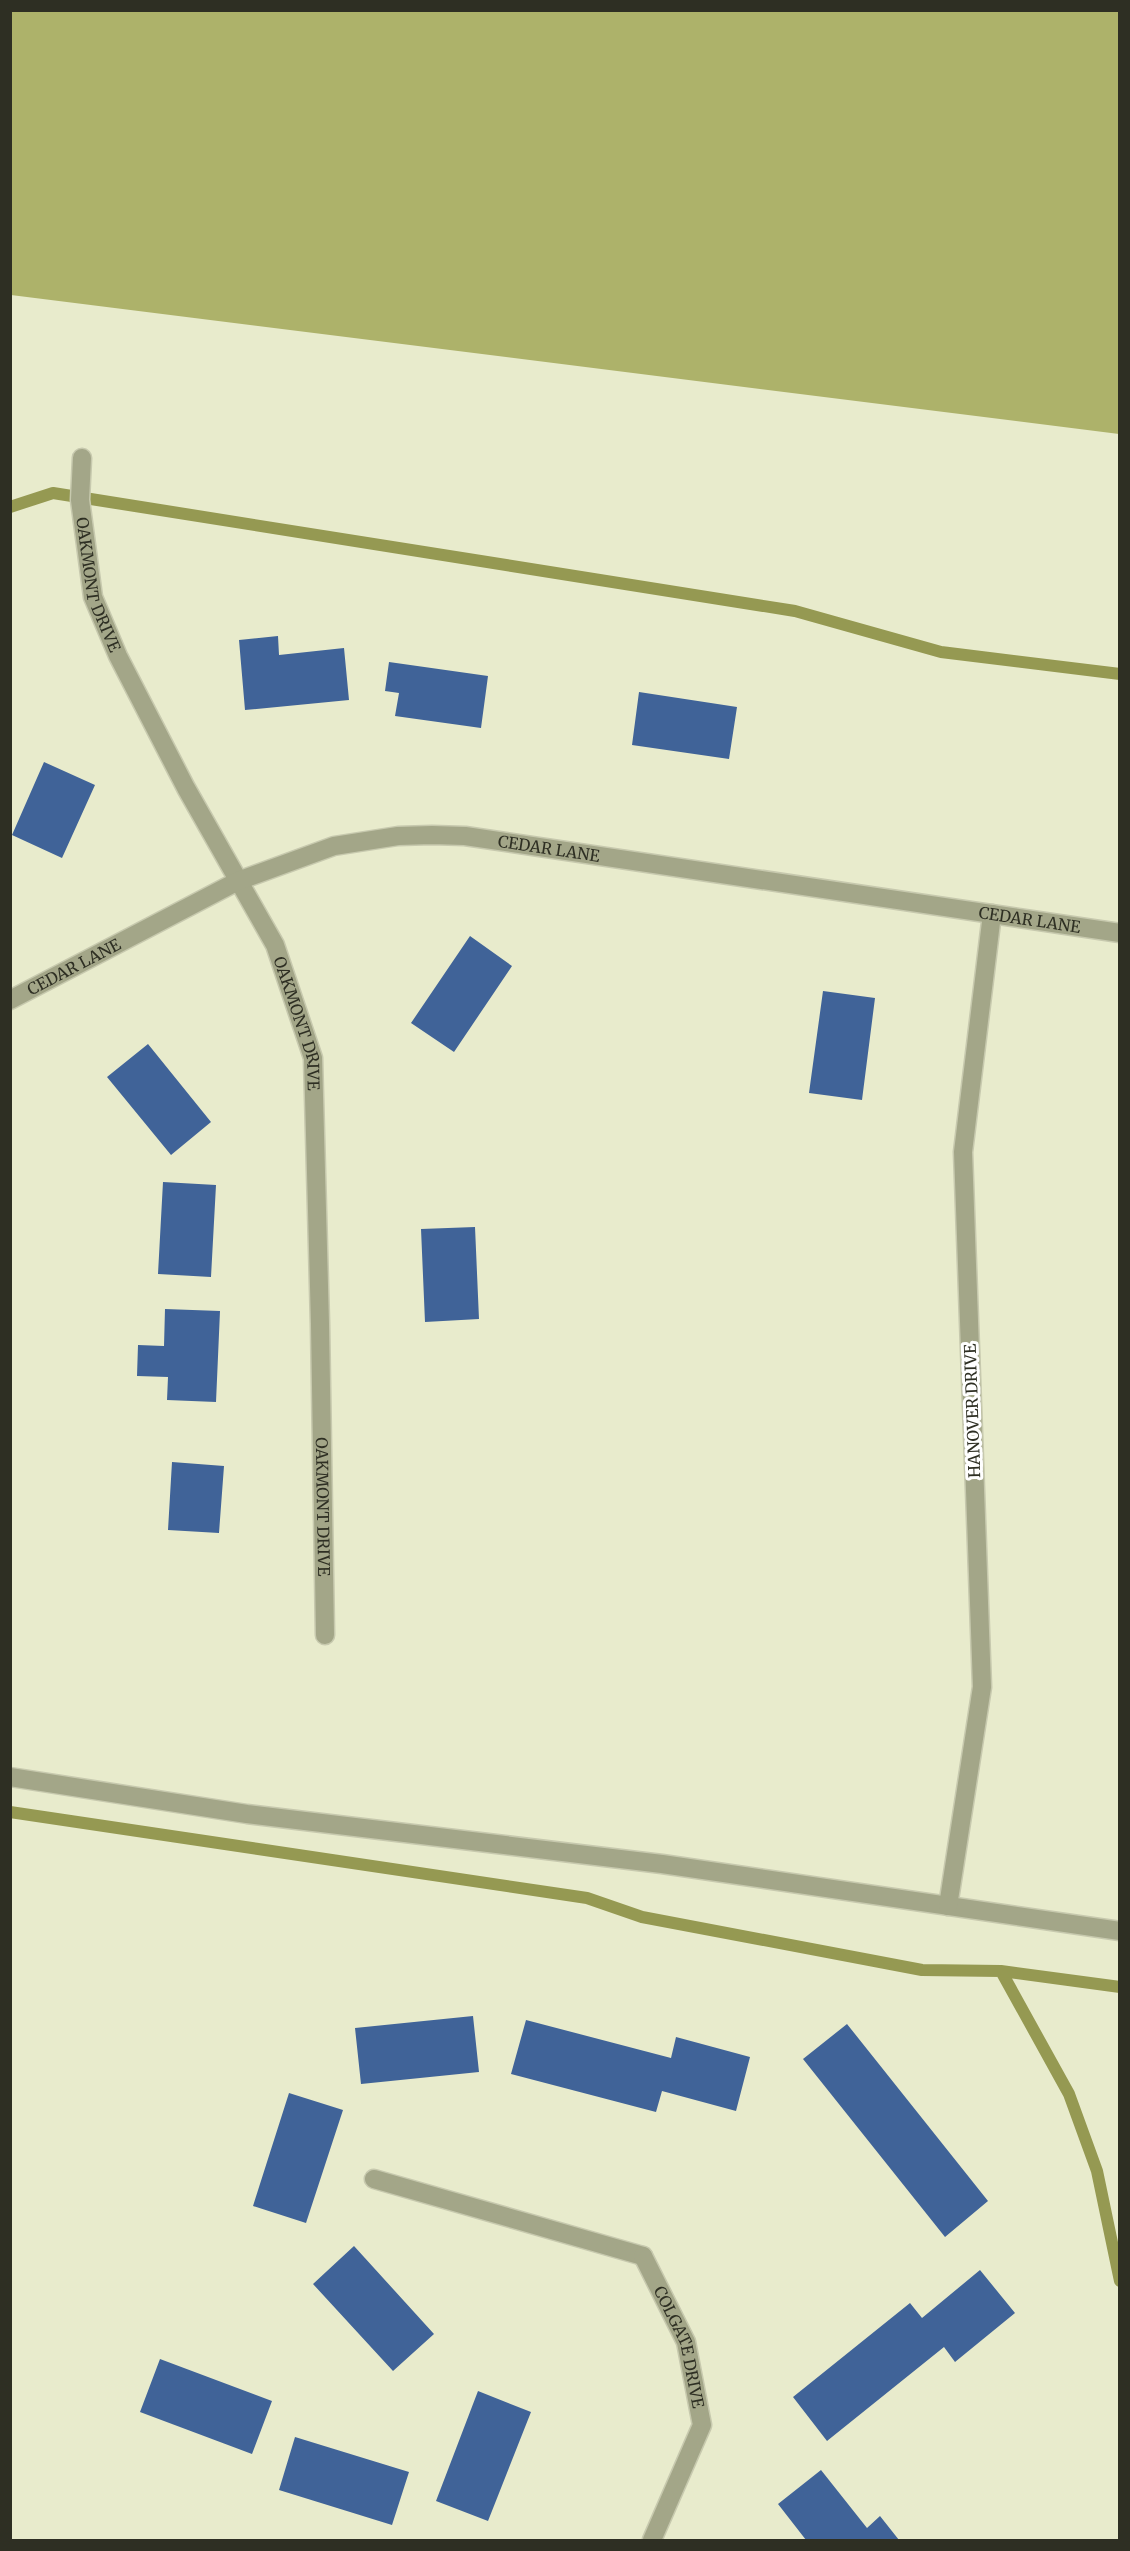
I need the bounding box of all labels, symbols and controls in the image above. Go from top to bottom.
street label: OAKMONT DRIVE [72,516,125,656]
street label: CEDAR LANE [497,831,602,866]
street label: CEDAR LANE [977,902,1083,937]
street label: CEDAR LANE [24,934,125,999]
street label: OAKMONT DRIVE [269,954,324,1092]
street label: HANOVER DRIVE [960,1343,984,1478]
street label: OAKMONT DRIVE [312,1437,334,1577]
street label: COLGATE DRIVE [650,2283,709,2411]

